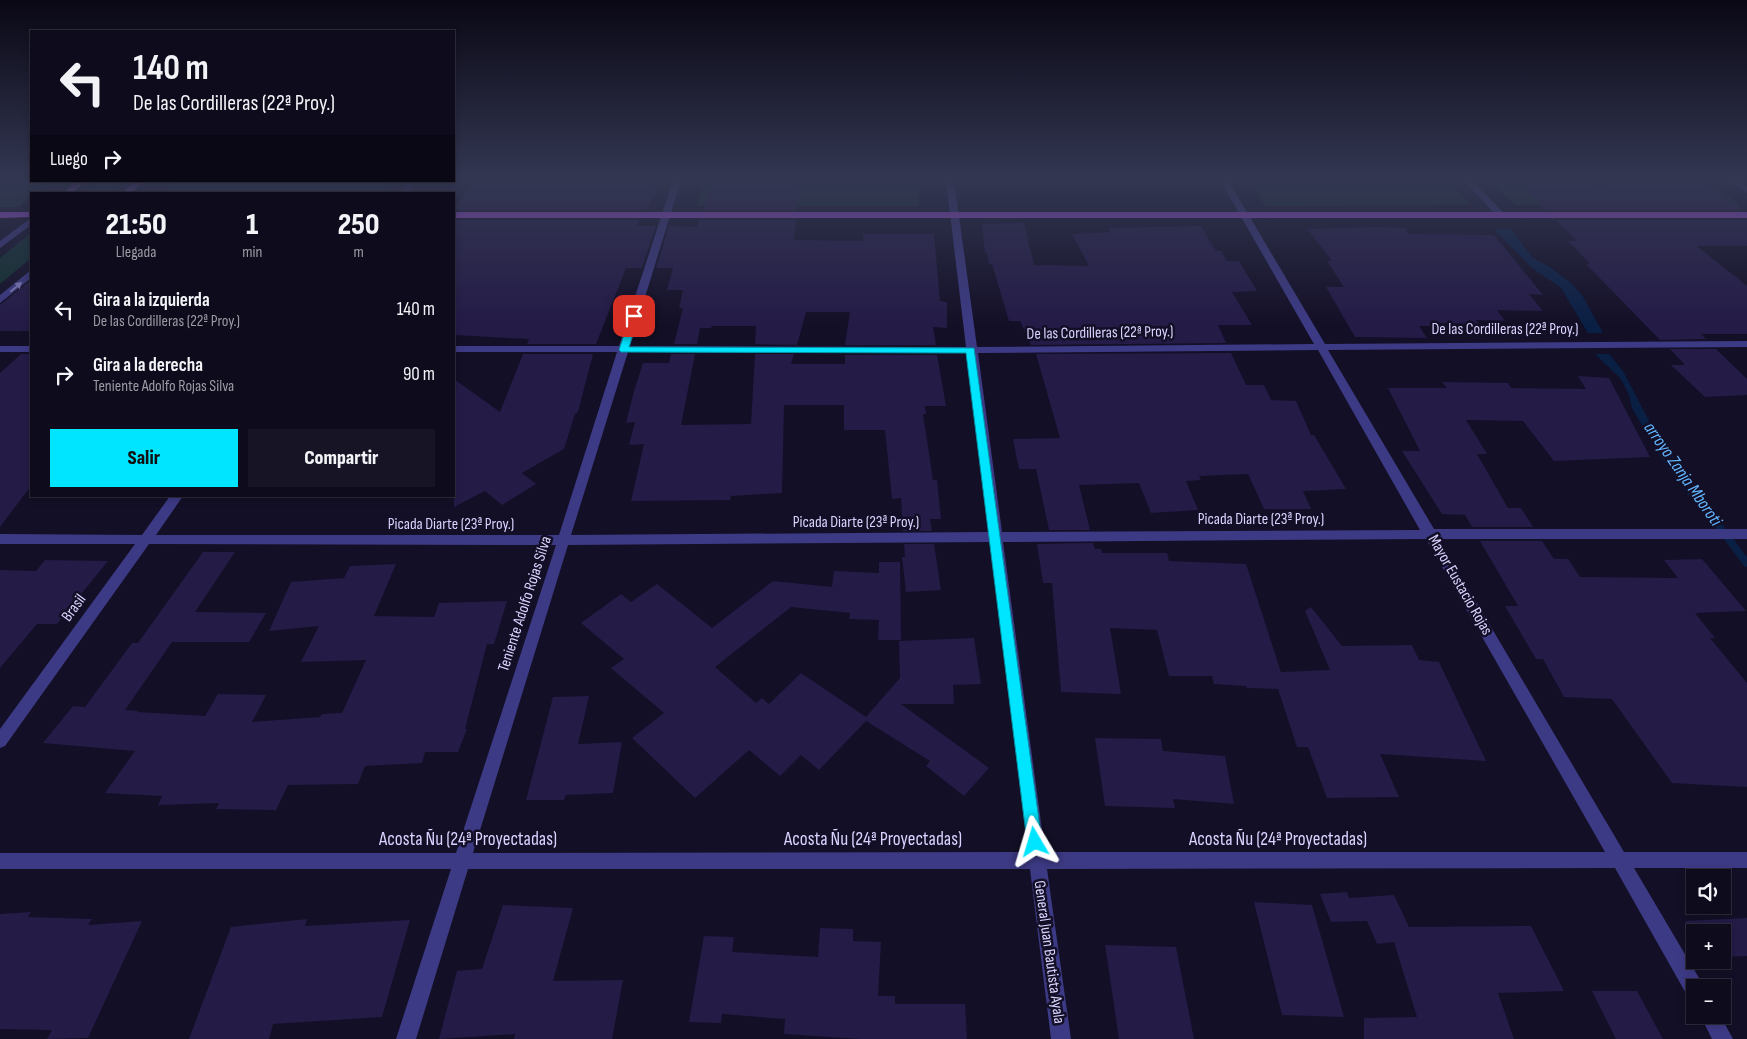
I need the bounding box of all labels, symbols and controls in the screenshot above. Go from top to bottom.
text: 140 m [133,47,209,90]
icon: left [50,50,115,115]
text: De las Cordilleras (22ª Proy.) [133,90,335,117]
icon: right [98,145,126,173]
text: Luego [50,148,88,171]
text: 21:50 [105,207,167,243]
text: 1 [246,207,258,243]
text: 250 [338,207,380,243]
text: Llegada [116,243,156,262]
text: min [242,243,262,262]
text: m [354,243,364,262]
one-way arrow [9,281,22,292]
text: Gira a la izquierda [93,289,210,312]
pin [613,295,655,337]
icon: left [50,296,78,324]
text: 140 m [397,298,435,321]
icon: arrive [620,302,648,330]
text: De las Cordilleras (22ª Proy.) [93,312,240,331]
street label: De las Cordilleras (22ª Proy.) [1432,320,1578,339]
street label: De las Cordilleras (22ª Proy.) [1026,322,1174,344]
text: Gira a la derecha [93,354,203,377]
icon: right [50,361,78,389]
text: 90 m [403,363,435,386]
text: Teniente Adolfo Rojas Silva [93,377,234,396]
water label: arroyo Zanja Mboroti [1639,418,1727,531]
button: Salir [50,429,238,487]
button: Compartir [248,429,435,487]
street label: Picada Diarte (23ª Proy.) [1198,510,1324,529]
street label: Picada Diarte (23ª Proy.) [793,513,919,532]
street label: Picada Diarte (23ª Proy.) [388,515,514,534]
street label: Mayor Eustacio Rojas [1424,532,1496,639]
street label: Teniente Adolfo Rojas Silva [494,534,556,674]
street label: Brasil [58,591,90,625]
position arrow [1008,815,1060,867]
street label: Acosta Ñu (24ª Proyectadas) [378,828,557,851]
street label: Acosta Ñu (24ª Proyectadas) [783,828,962,851]
street label: Acosta Ñu (24ª Proyectadas) [1188,828,1367,851]
map controls [1686,869,1731,1024]
button: sound [1686,869,1731,914]
street label: General Juan Bautista Ayala [1030,879,1068,1025]
button: + [1686,924,1731,969]
button: − [1686,979,1731,1024]

